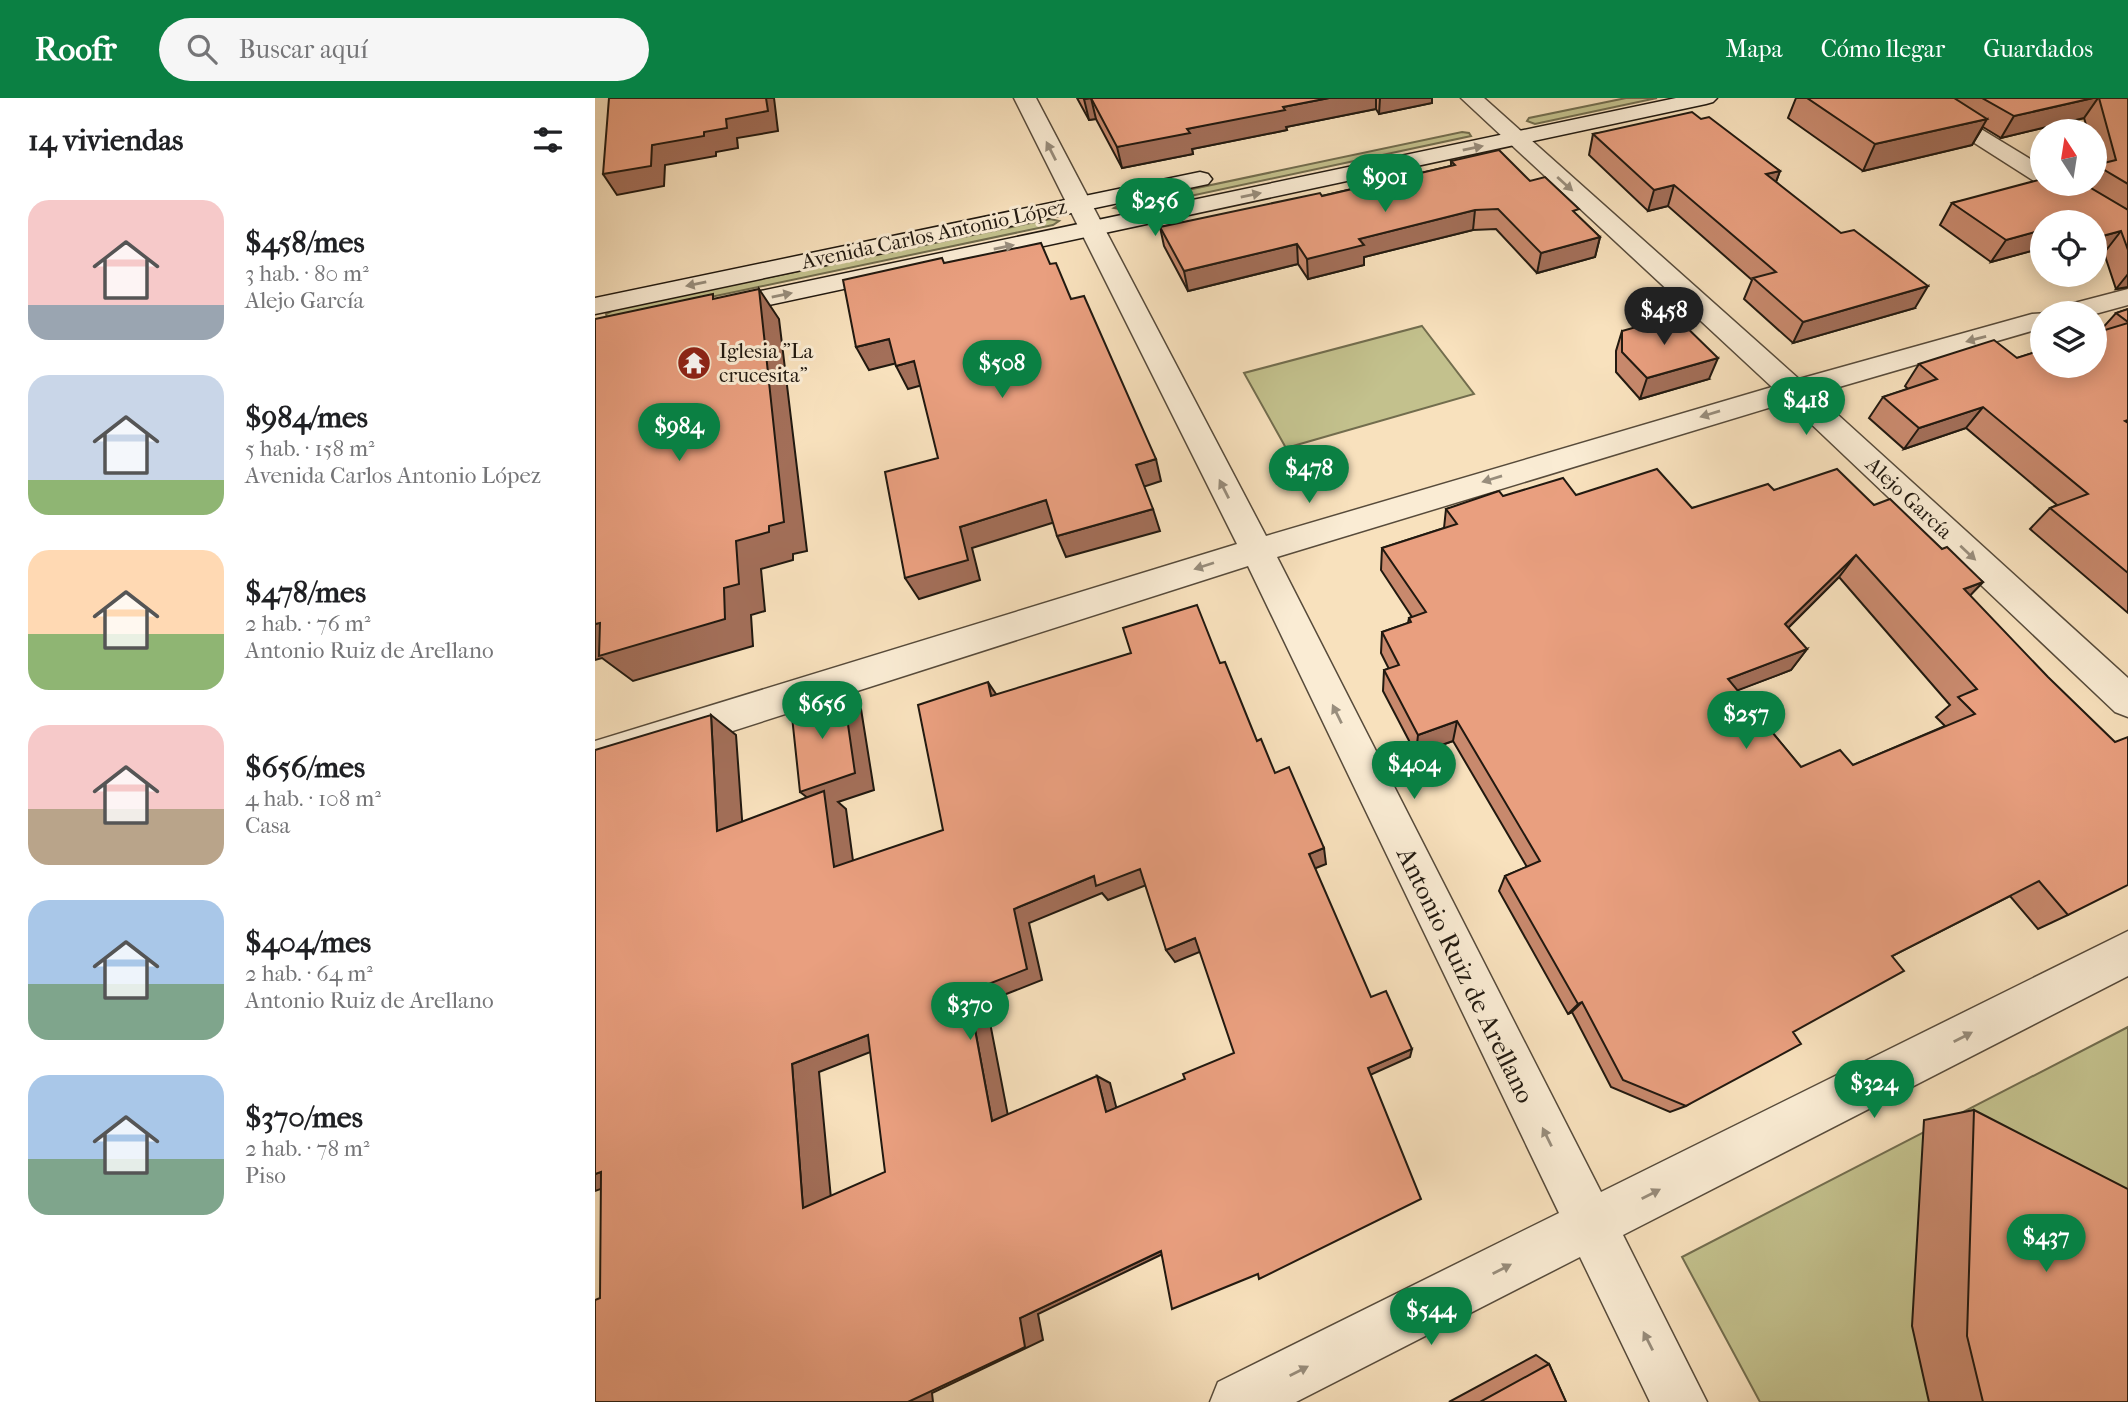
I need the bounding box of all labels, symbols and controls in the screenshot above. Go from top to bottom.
search box [159,18,649,81]
text: Roofr [35,30,117,69]
icon: search [183,30,221,68]
text: Buscar aquí [239,34,368,65]
text: Mapa [1725,35,1783,63]
text: Cómo llegar [1821,35,1945,63]
text: Guardados [1983,35,2093,63]
north arrow [2030,119,2107,196]
map controls [2030,119,2107,378]
icon: filters [529,121,567,159]
text: 14 viviendas [28,123,183,158]
one-way arrow [1046,141,1057,161]
one-way arrow [1462,142,1484,153]
pin: $901 [1344,155,1426,214]
text: $901 [1362,163,1408,190]
one-way arrow [1556,176,1574,192]
pin: $256 [1114,178,1196,238]
text: $256 [1132,187,1178,214]
one-way arrow [1240,189,1262,200]
street label: Avenida Carlos Antonio López [798,194,1069,274]
button: locate [2030,210,2107,287]
text: $458/mes [245,225,365,260]
icon: home [84,228,168,312]
one-way arrow [993,242,1015,253]
text: 3 hab. · 80 m² [245,260,369,287]
one-way arrow [685,279,707,290]
text: Alejo García [245,287,364,314]
pin: $458 [1623,288,1705,347]
one-way arrow [771,289,793,300]
text: $458 [1640,296,1688,323]
button: layers [2030,301,2107,378]
one-way arrow [1966,334,1987,344]
place label: Iglesia "La crucesita" [719,339,813,387]
pin: $508 [961,341,1043,400]
temple icon: Iglesia "La crucesita" [675,344,713,382]
text: $508 [979,349,1025,376]
pin: $418 [1765,378,1847,437]
text: $418 [1783,386,1829,413]
text: $984/mes [245,400,368,435]
icon: home [84,403,168,487]
pin: $984 [638,404,720,463]
one-way arrow [1700,409,1721,419]
text: $984 [654,412,704,439]
text: 5 hab. · 158 m² [245,435,375,462]
pin: $478 [1268,446,1350,505]
street label: Alejo García [1860,451,1957,544]
text: $478 [1285,454,1333,481]
text: Avenida Carlos Antonio López [245,462,541,489]
one-way arrow [1482,474,1503,484]
one-way arrow [1219,478,1231,498]
one-way arrow [1959,544,1976,560]
one-way arrow [1194,561,1215,571]
text: $478/mes [245,575,366,610]
icon: home [84,578,168,662]
text: 2 hab. · 76 m² [245,610,370,637]
text: Antonio Ruiz de Arellano [245,637,494,664]
pin: $656 [781,682,863,741]
text: $656 [798,690,846,717]
pin: $257 [1705,692,1787,751]
text: $257 [1723,700,1769,727]
one-way arrow [1332,704,1343,724]
pin: $404 [1373,742,1455,801]
text: $656/mes [245,750,365,785]
text: $404 [1388,750,1440,777]
icon: home [84,753,168,837]
text: 4 hab. · 108 m² [245,785,381,812]
text: Casa [245,812,290,839]
street label: Antonio Ruiz de Arellano [1390,841,1541,1108]
text: $404/mes [245,925,371,960]
icon: home [84,928,168,1012]
text: 2 hab. · 64 m² [245,960,373,987]
pin: $370 [929,982,1011,1042]
text: Antonio Ruiz de Arellano [245,987,494,1014]
text: $370 [947,991,993,1018]
one-way arrow [1953,1031,1973,1042]
pin: $324 [1833,1060,1915,1120]
text: $324 [1850,1069,1898,1096]
text: $370/mes [245,1100,363,1135]
icon: home [84,1103,168,1187]
one-way arrow [1541,1127,1552,1147]
text: 2 hab. · 78 m² [245,1135,369,1162]
text: Piso [245,1162,286,1189]
one-way arrow [1641,1189,1661,1200]
pin: $437 [2005,1214,2087,1274]
text: $437 [2023,1223,2069,1250]
one-way arrow [1492,1264,1512,1275]
pin: $544 [1390,1288,1472,1347]
text: $544 [1406,1296,1456,1323]
one-way arrow [1643,1331,1654,1351]
one-way arrow [1289,1366,1309,1377]

